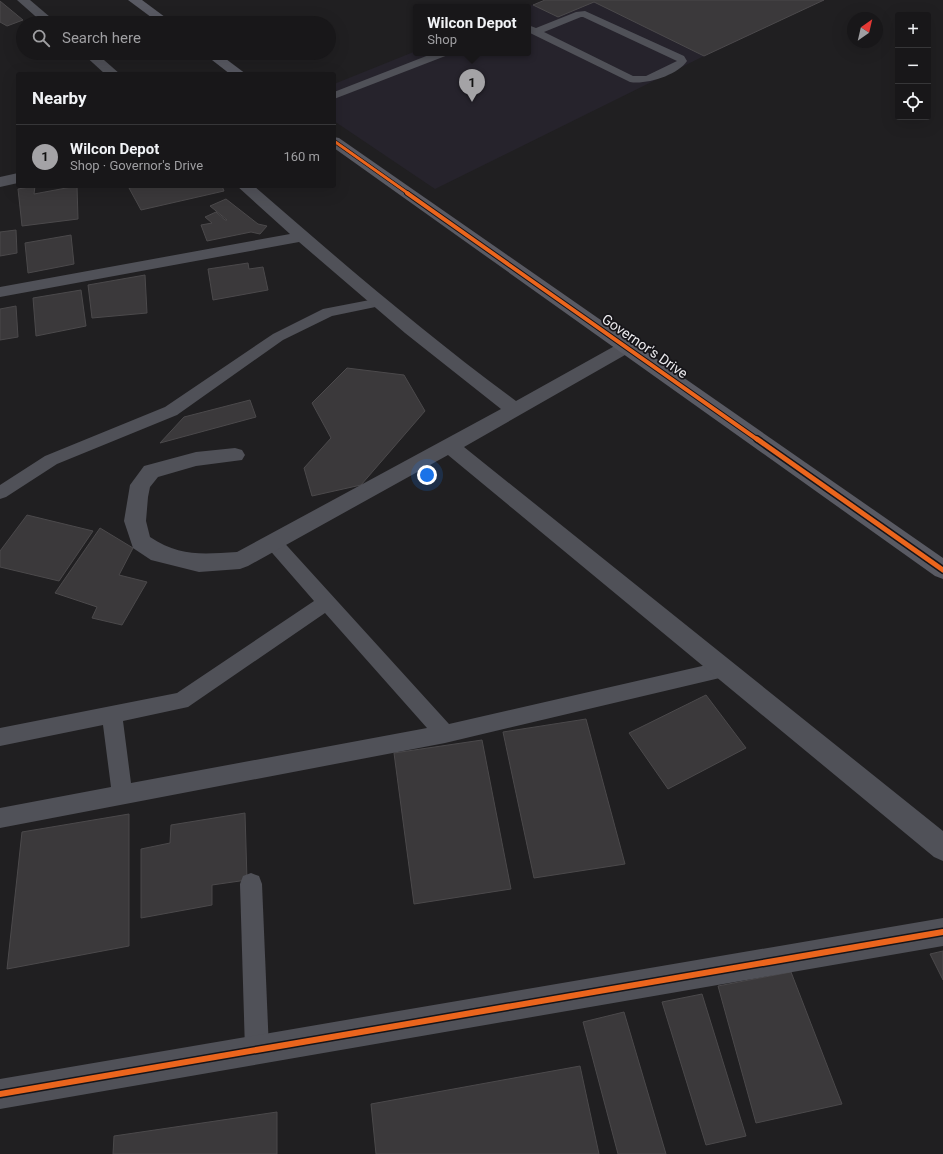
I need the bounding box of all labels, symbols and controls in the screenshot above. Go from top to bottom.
popup [413,4,531,56]
north arrow [847,12,883,48]
map controls [895,12,931,120]
button: + [895,12,931,48]
text: Wilcon Depot [427,14,517,32]
search box [16,16,336,60]
icon: search [30,27,52,49]
text: Search here [62,29,141,47]
text: Shop [427,32,457,47]
button: − [895,48,931,84]
pin: 1 [459,69,485,102]
button: locate [895,84,931,120]
text: Nearby [32,88,87,108]
text: Wilcon Depot [70,140,159,158]
text: 1 [41,149,49,164]
text: 160 m [283,149,320,164]
text: Shop · Governor's Drive [70,158,203,173]
street label: Governor's Drive [599,311,691,381]
your location [417,465,437,485]

